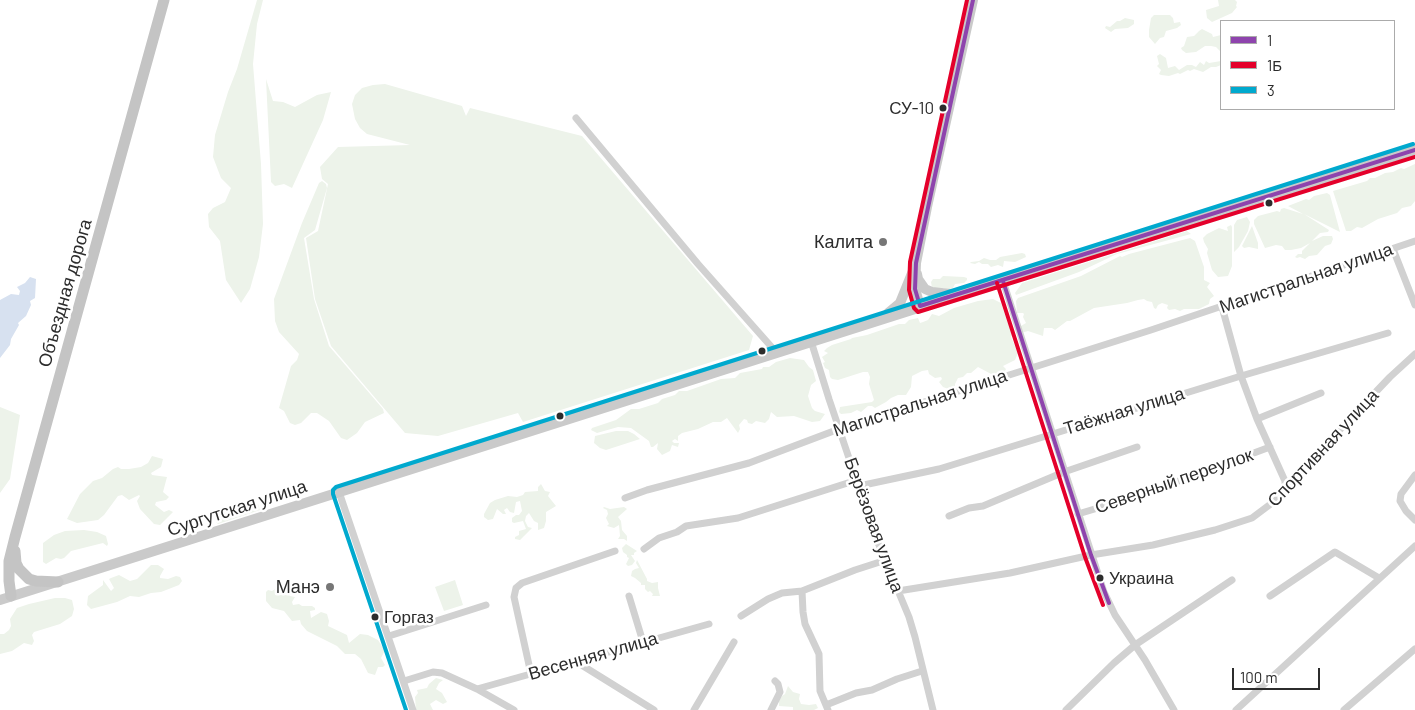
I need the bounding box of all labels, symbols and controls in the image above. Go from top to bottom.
legend [1220,20,1395,110]
text: 1 [1267,31,1272,49]
text: 1Б [1267,56,1282,74]
text: 3 [1267,81,1275,99]
place label: СУ-10 [889,98,934,118]
marker: СУ-10 [938,103,948,113]
unlabelled marker [1264,198,1274,208]
street label: Объездная дорога [34,217,96,369]
place label: Калита [814,231,873,253]
marker: Калита [877,236,889,248]
street label: Магистральная улица [1217,238,1395,318]
unlabelled marker [757,346,767,356]
street label: Магистральная улица [830,365,1010,441]
street label: Таёжная улица [1061,382,1187,440]
street label: Спортивная улица [1263,385,1383,511]
unlabelled marker [555,411,565,421]
street label: Северный переулок [1092,444,1256,518]
street label: Берёзовая улица [840,455,908,595]
street label: Сургутская улица [164,475,310,541]
place label: Украина [1109,568,1174,588]
marker: Украина [1095,573,1105,583]
place label: Манэ [276,576,320,598]
marker: Манэ [324,581,336,593]
place label: Горгаз [384,607,434,627]
marker: Горгаз [370,612,380,622]
street label: Весенняя улица [526,627,660,685]
scale bar [1235,658,1322,690]
text: 100 m [1240,668,1278,686]

